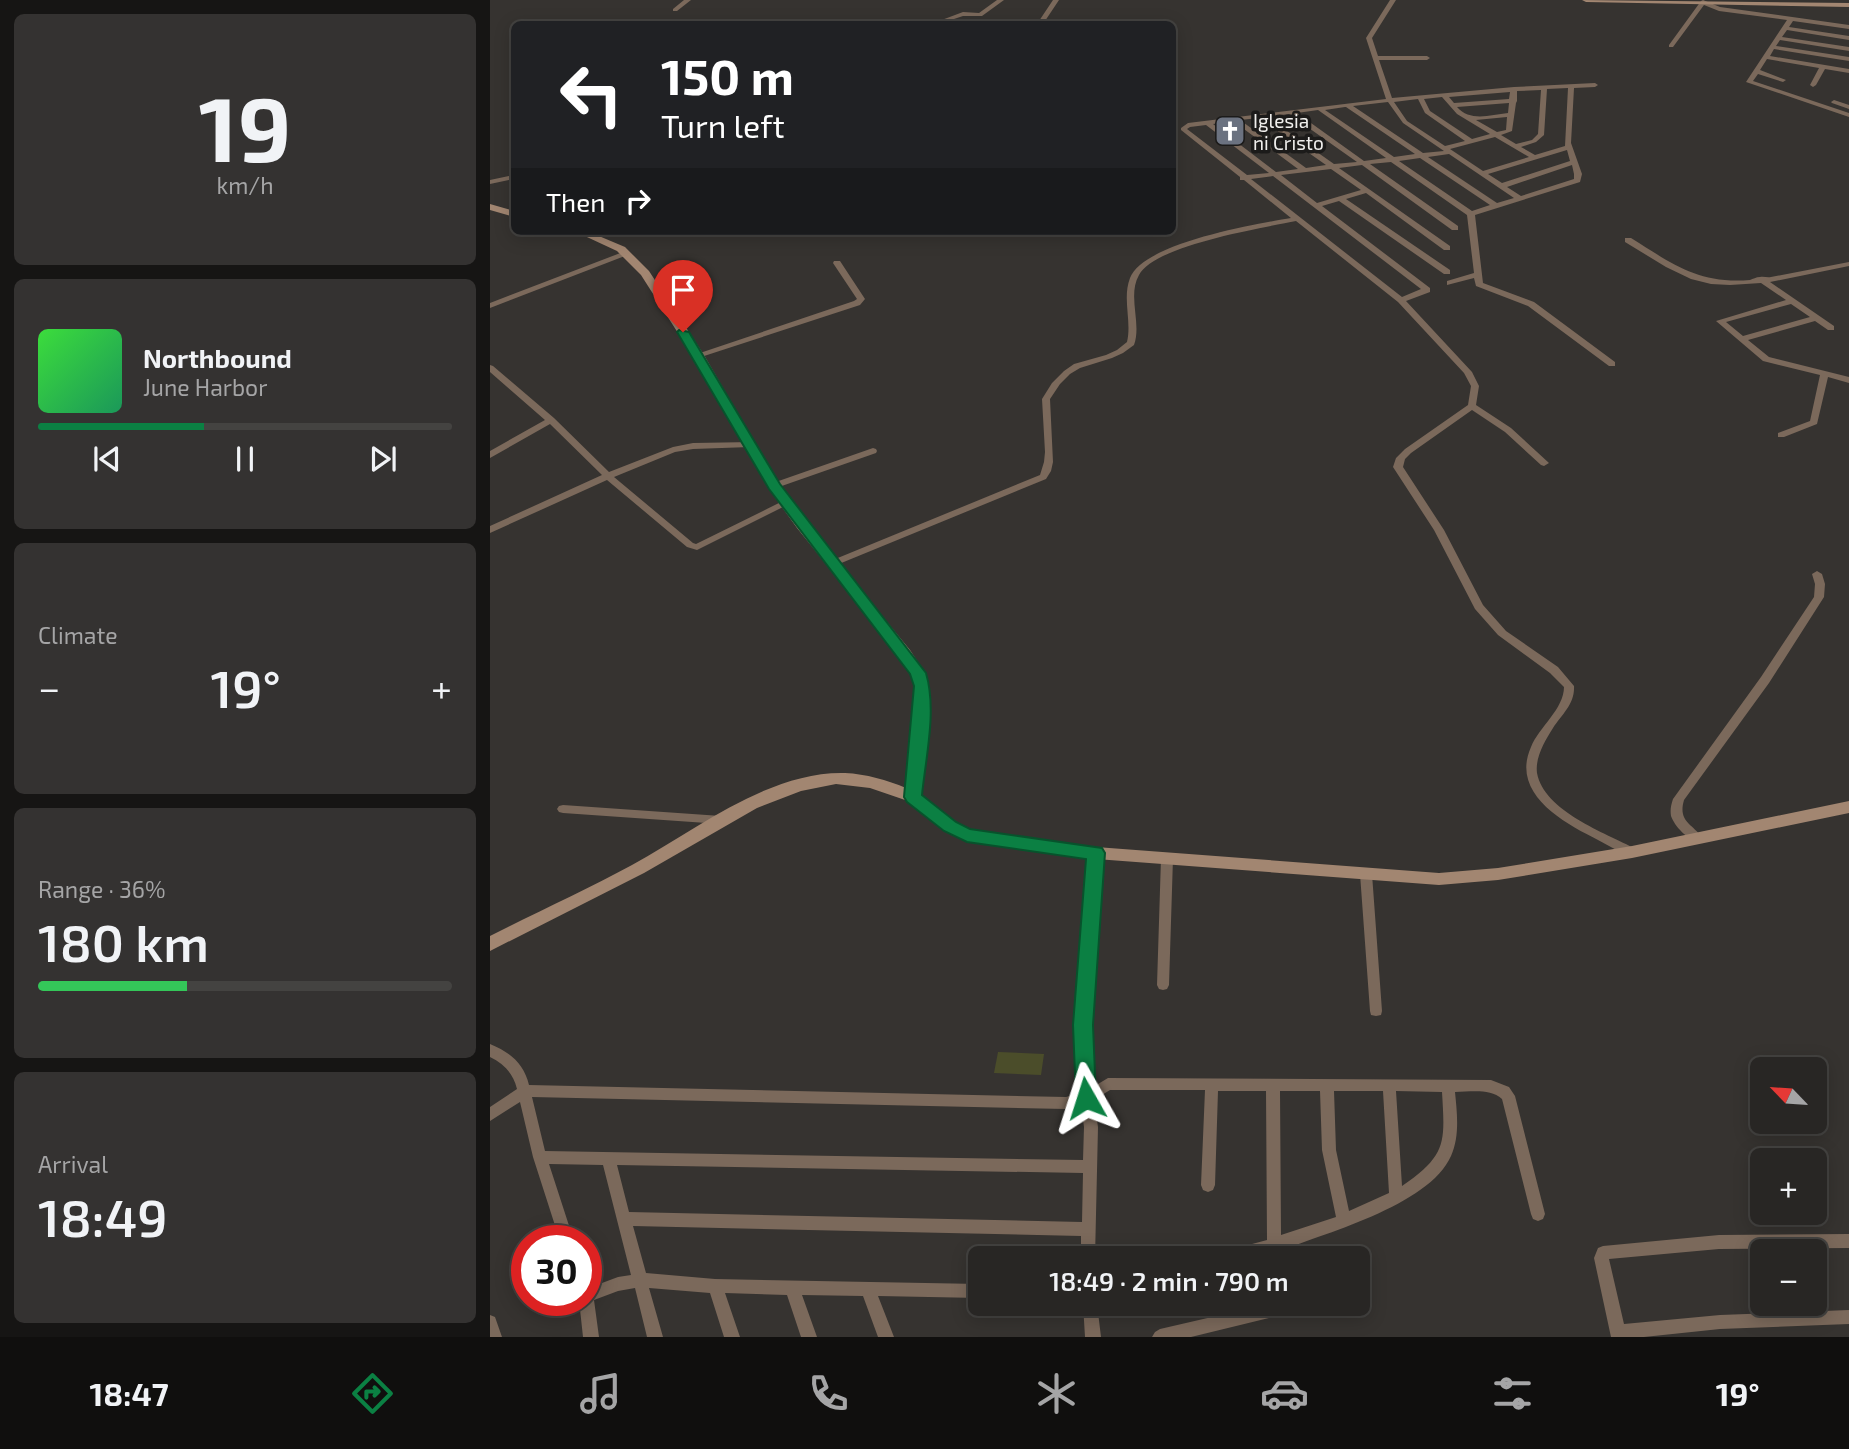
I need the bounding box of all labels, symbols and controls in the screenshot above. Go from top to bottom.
text: 150 m [661,46,794,105]
icon: left [546,49,637,140]
text: 19 [198,71,292,180]
text: Turn left [661,106,785,144]
place label: Iglesia ni Cristo [1253,109,1324,154]
church icon: Iglesia ni Cristo [1213,114,1247,148]
text: km/h [216,171,274,199]
icon: right [619,182,657,220]
text: Then [546,186,605,217]
pin [653,260,713,332]
icon: arrive [664,271,702,309]
text: Northbound [143,342,292,373]
text: June Harbor [143,373,267,401]
icon: previous [88,440,126,478]
icon: pause [226,440,264,478]
icon: next [364,440,402,478]
text: Climate [38,621,118,649]
text: 19° [210,656,281,718]
text: − [38,664,60,710]
text: + [431,664,452,710]
text: Range · 36% [38,875,166,903]
text: 180 km [38,910,209,972]
north arrow [1750,1057,1827,1134]
map controls [1750,1057,1827,1316]
position arrow [1049,1061,1123,1135]
button: + [1750,1148,1827,1225]
text: Arrival [38,1150,108,1178]
text: 18:49 [38,1185,168,1247]
speed limit sign: 30 [511,1225,602,1316]
button: − [1750,1239,1827,1316]
text: 18:49 · 2 min · 790 m [1049,1265,1289,1296]
icon: directions [348,1369,397,1418]
icon: music [576,1369,625,1418]
icon: phone [804,1369,853,1418]
icon: climate [1032,1369,1081,1418]
icon: car [1260,1369,1309,1418]
icon: filters [1488,1369,1537,1418]
text: 18:47 [90,1374,169,1412]
text: 19° [1716,1374,1759,1412]

